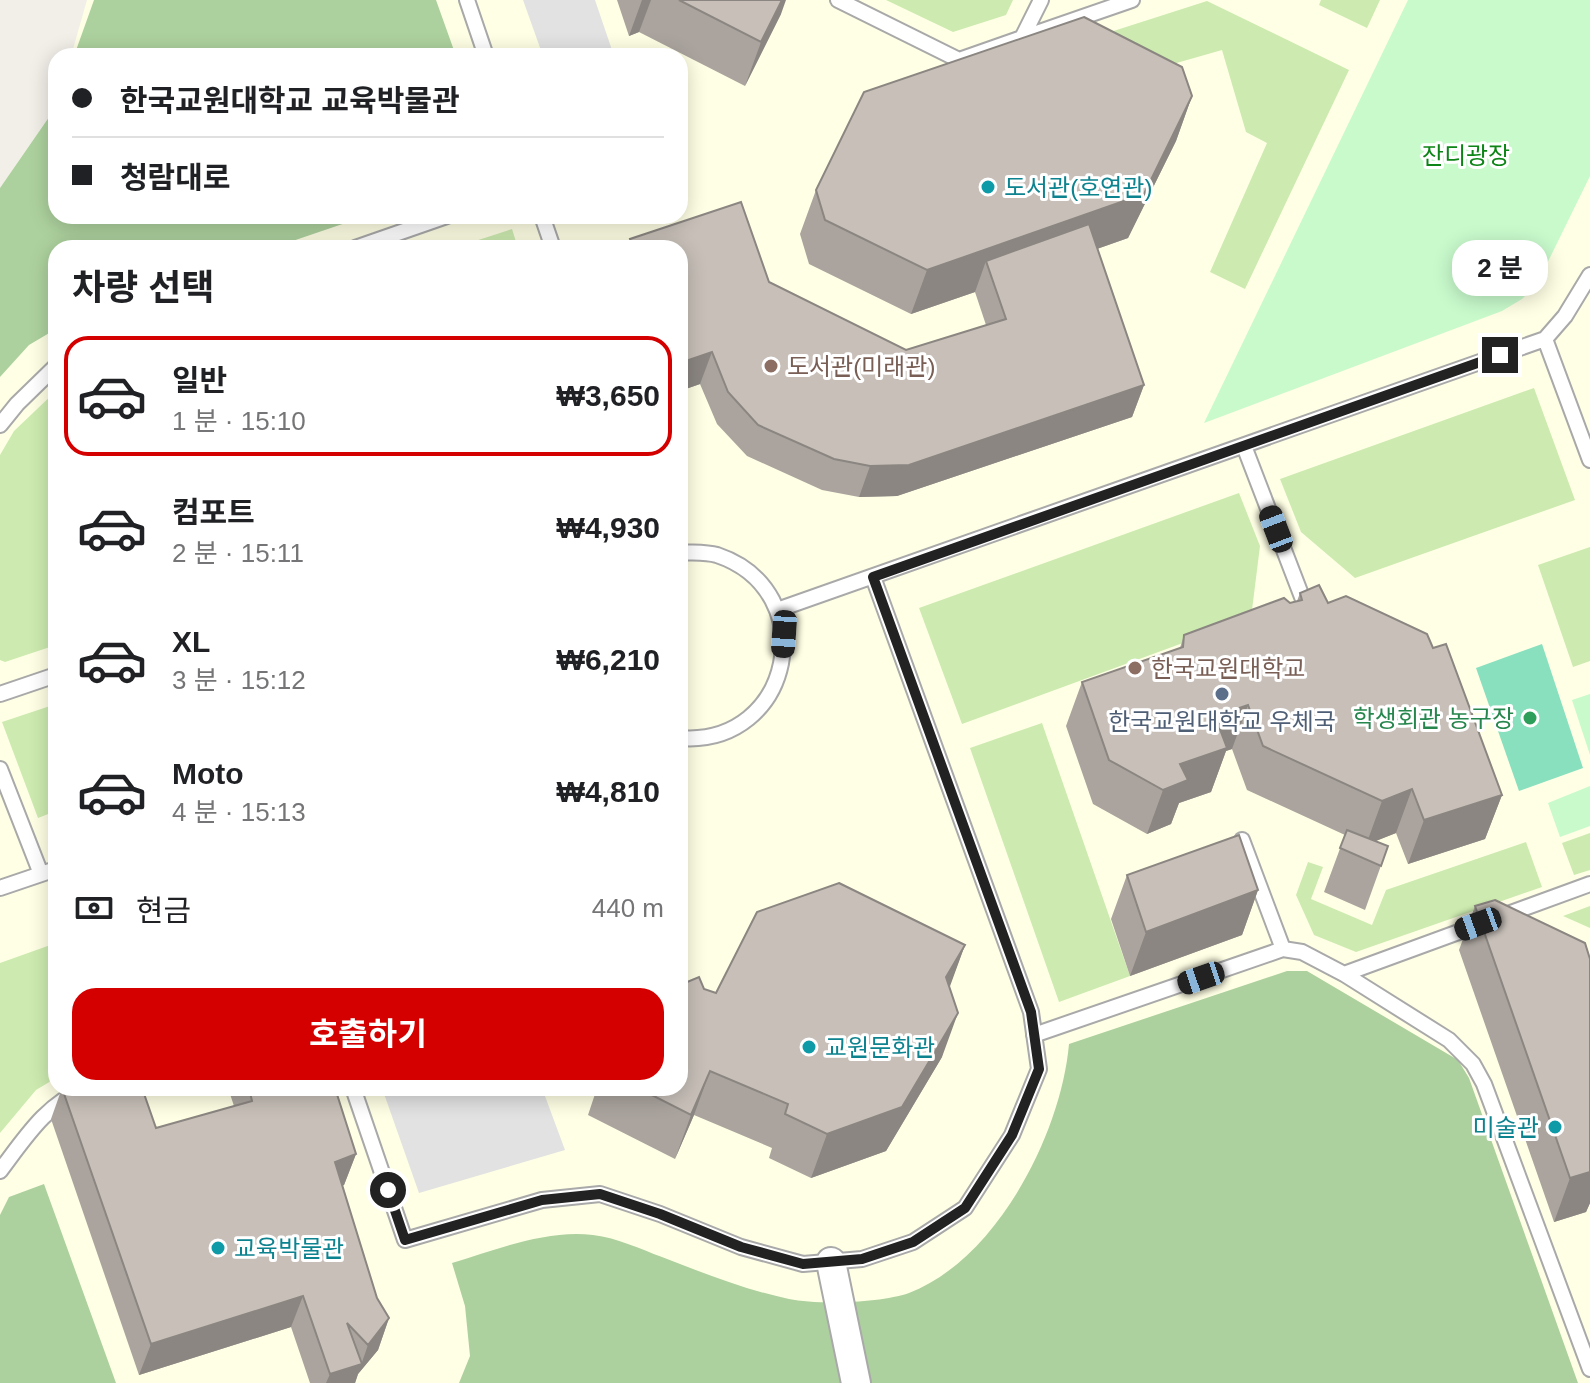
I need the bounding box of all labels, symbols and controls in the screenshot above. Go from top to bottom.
text: 한국교원대학교 교육박물관 [120,84,460,117]
park label: 잔디광장 [1422,142,1510,169]
text: 청람대로 [120,161,230,194]
place label: 도서관(호연관) [1004,174,1152,201]
marker: 도서관(호연관) [979,178,997,196]
callout: 2 분 [1452,239,1548,295]
text: 2 분 [1477,253,1523,283]
text: 차량 선택 [72,267,214,308]
route end [1482,337,1518,373]
place label: 도서관(미래관) [787,353,935,380]
marker: 도서관(미래관) [762,357,780,375]
icon: car [76,360,148,432]
text: 일반 [172,364,227,397]
text: ₩3,650 [557,379,660,412]
text: 1 분 · 15:10 [172,406,306,436]
icon: car [76,492,148,564]
text: 컴포트 [172,496,255,529]
car [1256,502,1296,556]
text: ₩4,930 [557,511,660,544]
text: 2 분 · 15:11 [172,538,304,568]
car [770,609,798,659]
icon: car [76,624,148,696]
text: XL [172,625,210,658]
text: ₩6,210 [557,643,660,676]
place label: 한국교원대학교 [1151,655,1306,682]
marker: 한국교원대학교 [1126,659,1144,677]
text: 3 분 · 15:12 [172,665,306,695]
marker: 한국교원대학교 우체국 [1213,685,1231,703]
place label: 학생회관 농구장 [1353,705,1514,732]
place label: 한국교원대학교 우체국 [1108,708,1336,735]
marker: 학생회관 농구장 [1521,709,1539,727]
icon: car [76,756,148,828]
text: Moto [172,757,244,790]
text: ₩4,810 [557,775,660,808]
text: 4 분 · 15:13 [172,797,306,827]
icon: cash [72,886,116,930]
text: 440 m [592,893,664,923]
text: 현금 [136,894,191,927]
car [1451,905,1505,943]
car [1174,959,1228,997]
button: 호출하기 [72,988,664,1080]
place label: 교원문화관 [825,1034,935,1061]
marker: 교원문화관 [800,1038,818,1056]
place label: 미술관 [1473,1114,1539,1141]
marker: 미술관 [1546,1118,1564,1136]
route start [370,1172,406,1208]
place label: 교육박물관 [234,1235,344,1262]
marker: 교육박물관 [209,1239,227,1257]

